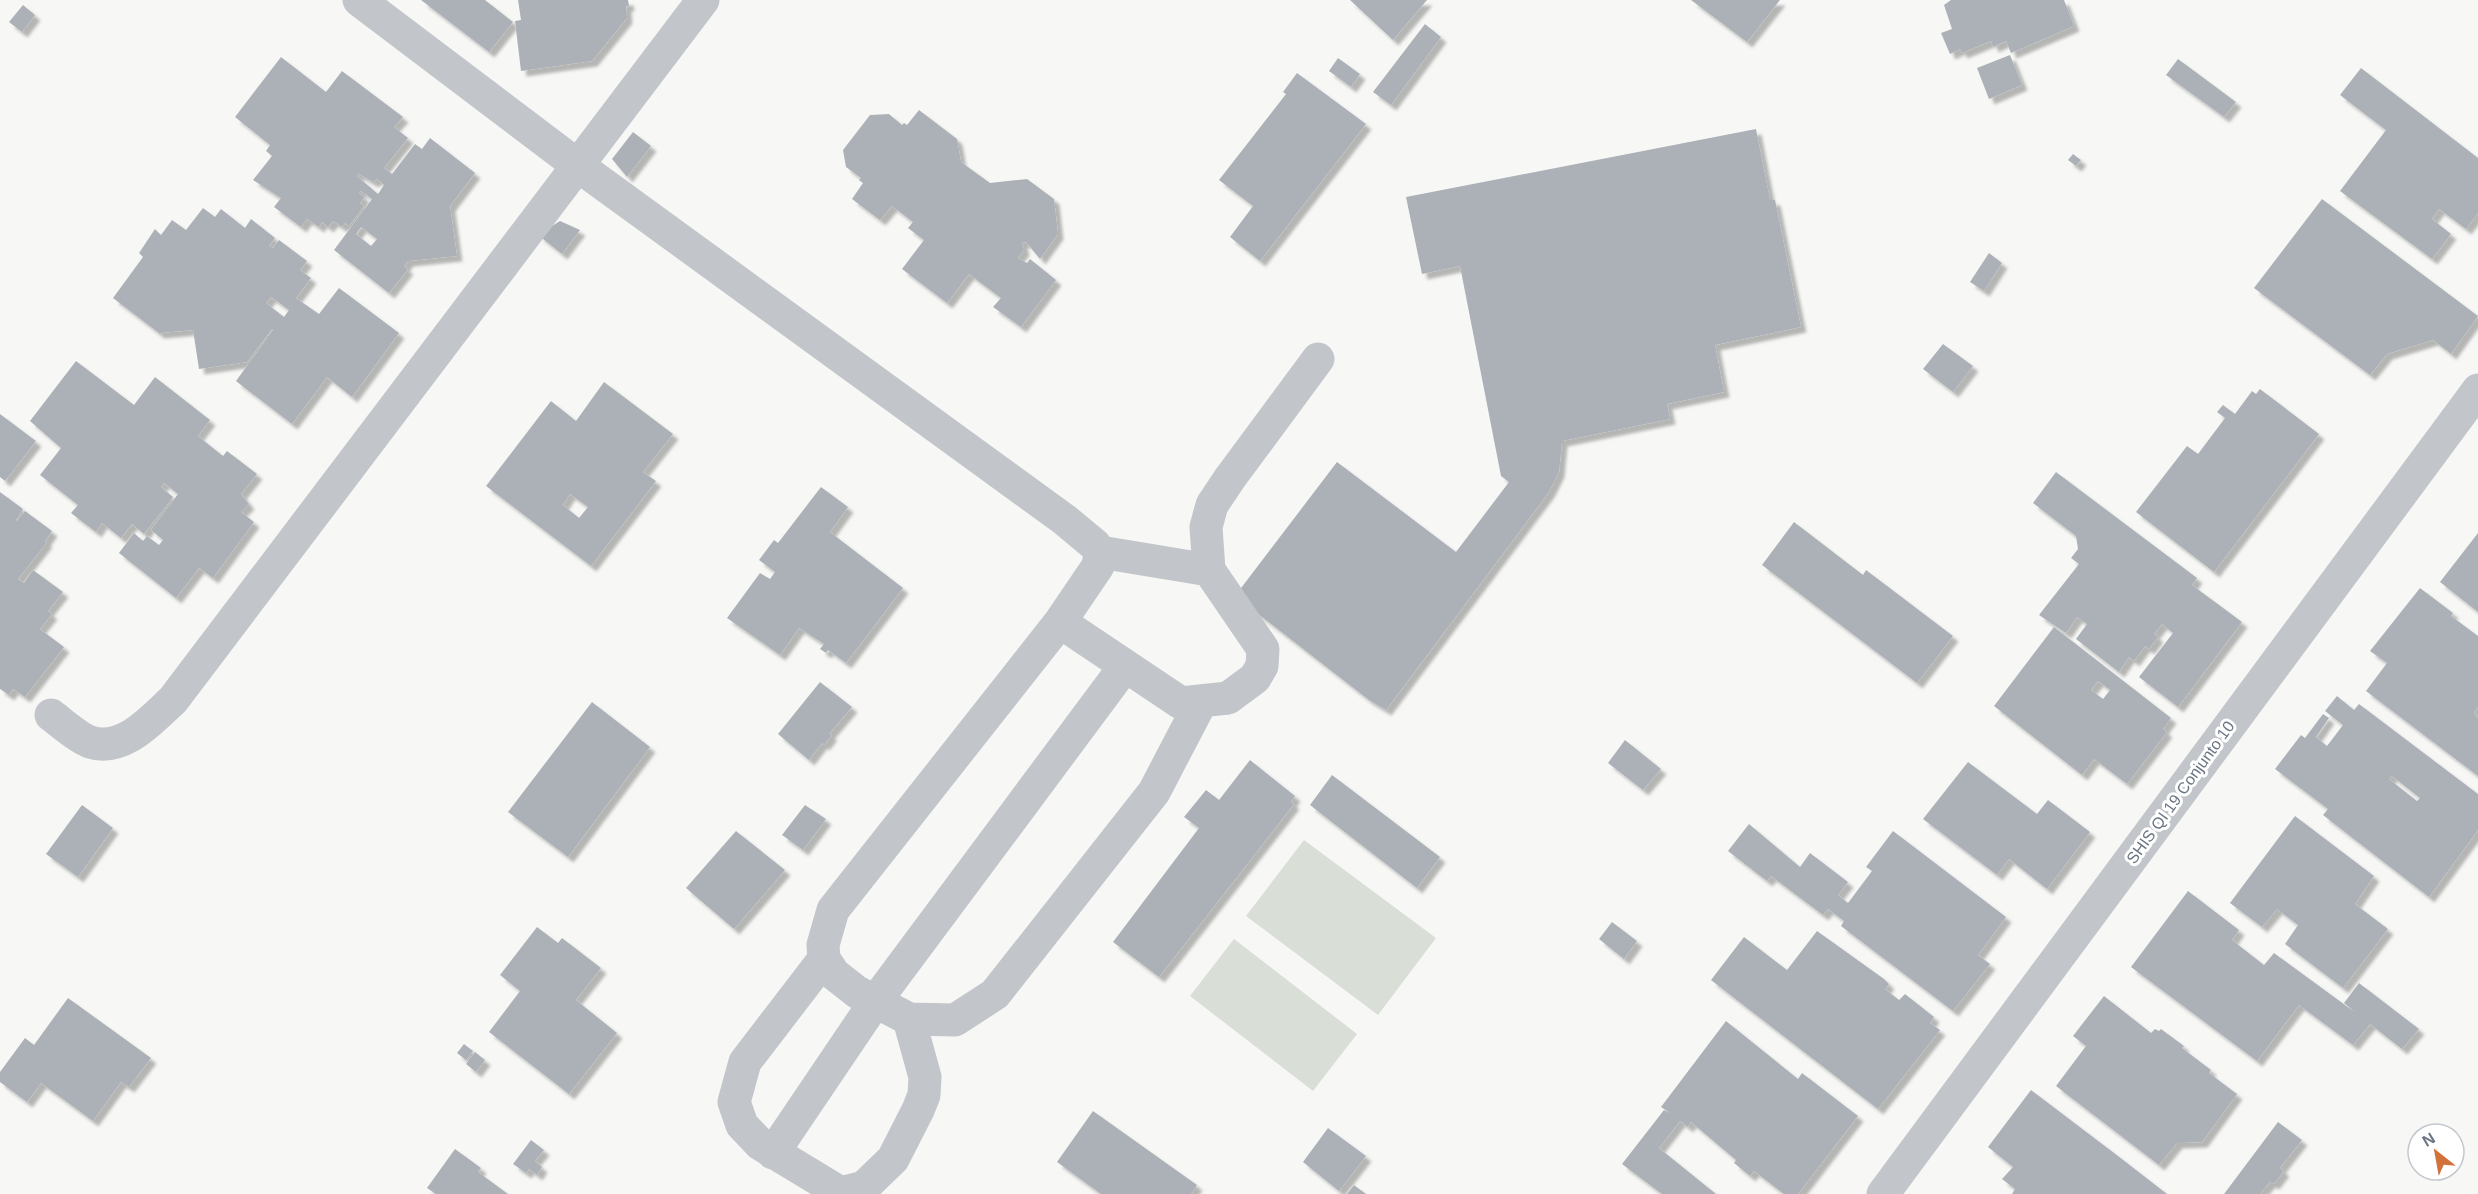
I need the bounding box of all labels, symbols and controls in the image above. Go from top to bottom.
street label: SHIS QI 19 Conjunto 10 [2123,718,2238,867]
north arrow [2406,1122,2466,1182]
text: N [2419,1129,2438,1150]

